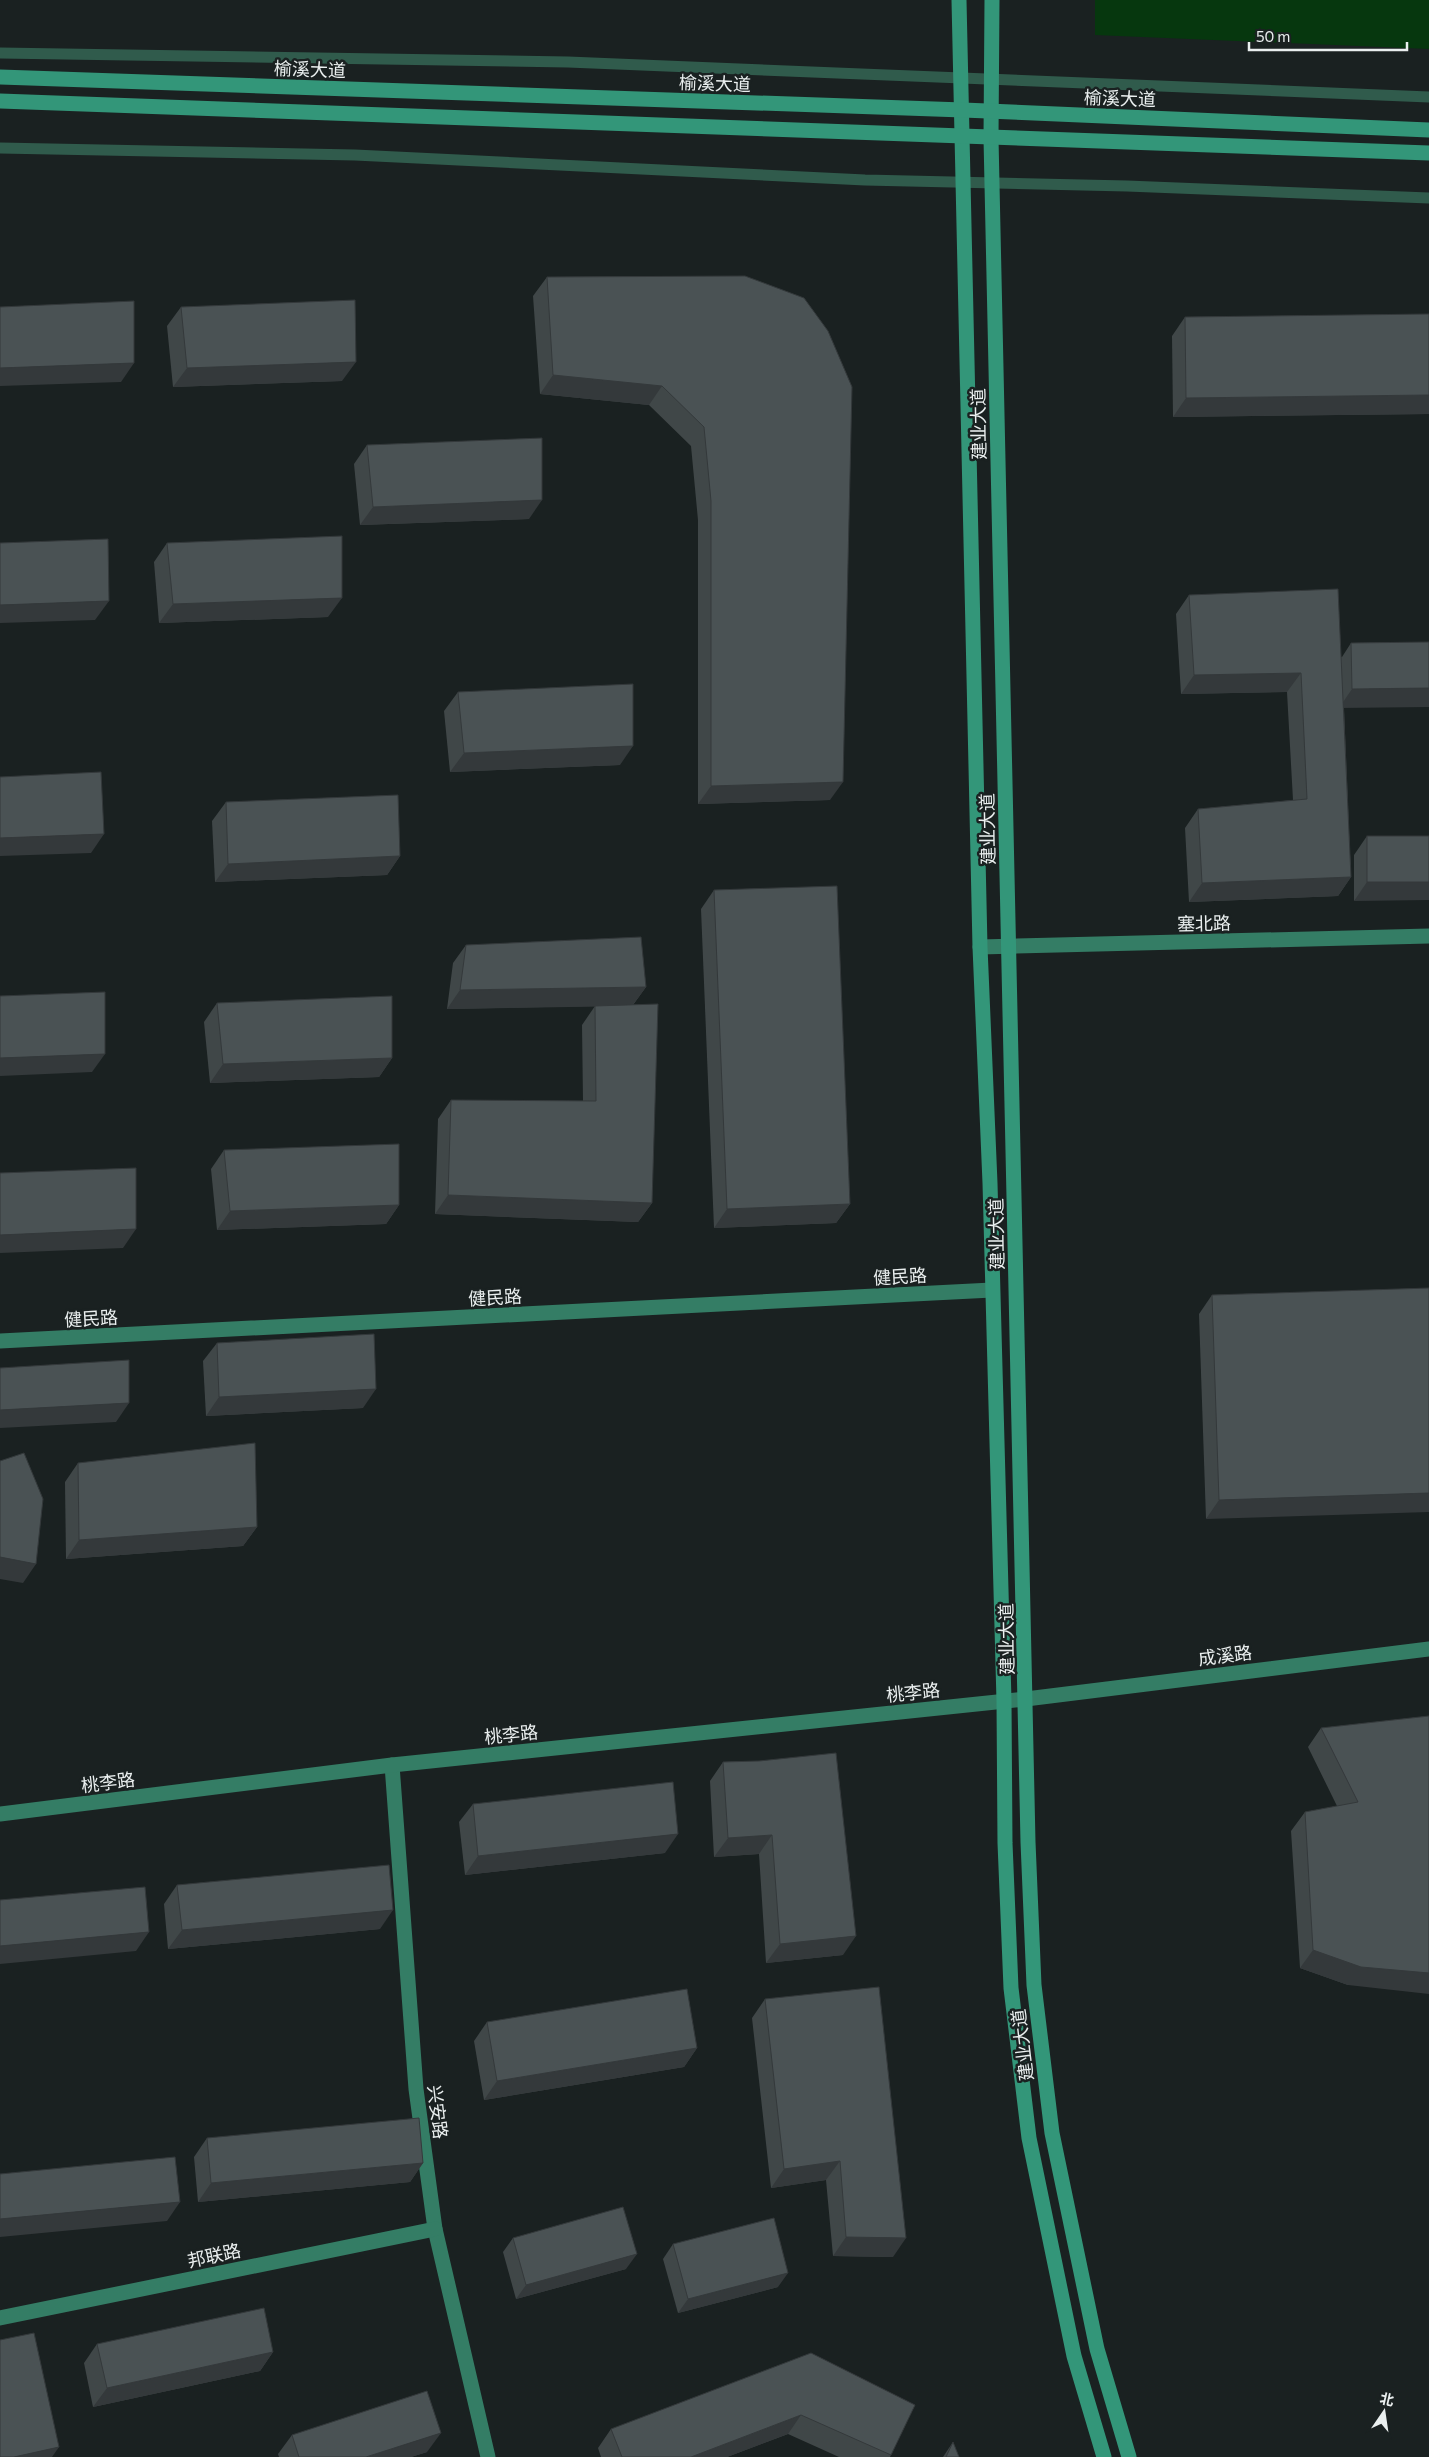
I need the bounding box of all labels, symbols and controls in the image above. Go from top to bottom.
scale bar [1249,20,1406,52]
text: 50 m [1256,27,1290,45]
street label: 榆溪大道 [274,57,346,81]
street label: 榆溪大道 [679,71,751,95]
street label: 榆溪大道 [1084,86,1156,110]
street label: 建业大道 [966,388,990,460]
street label: 建业大道 [975,793,999,865]
street label: 塞北路 [1177,912,1231,934]
street label: 建业大道 [984,1198,1008,1270]
street label: 健民路 [872,1264,928,1288]
street label: 健民路 [467,1285,523,1309]
street label: 健民路 [63,1306,119,1330]
street label: 建业大道 [994,1603,1018,1675]
street label: 成溪路 [1197,1641,1253,1669]
street label: 桃李路 [885,1678,941,1706]
street label: 桃李路 [483,1720,539,1748]
street label: 桃李路 [80,1768,136,1796]
street label: 建业大道 [1007,2008,1037,2082]
street label: 兴安路 [424,2084,452,2140]
street label: 邦联路 [185,2239,243,2271]
north arrow [1359,2387,1409,2437]
text: 北 [1378,2389,1396,2409]

